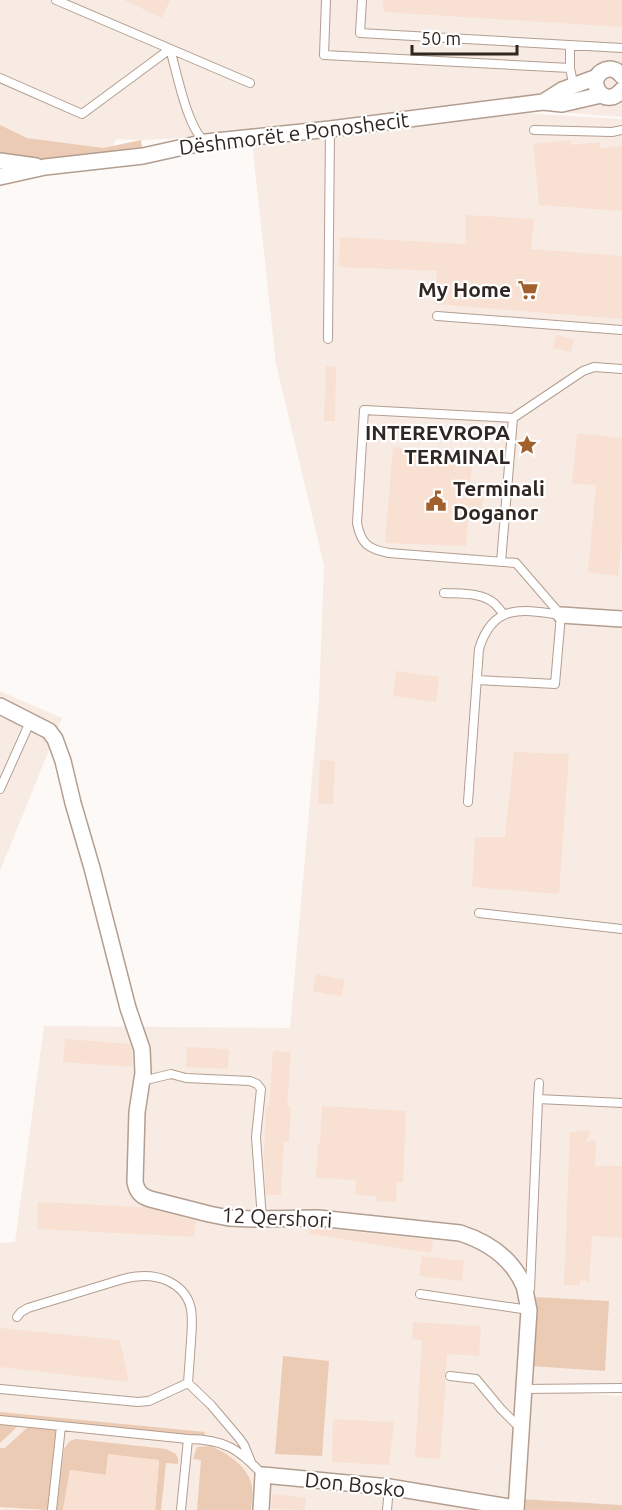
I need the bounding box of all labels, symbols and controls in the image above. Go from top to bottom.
scale bar [412,18,517,56]
text: 50 m [421,28,461,48]
street label: Dëshmorët e Ponoshecit [177,107,410,159]
place label: My Home [418,277,511,301]
supermarket icon: My Home [516,278,540,302]
place label: INTEREVROPA TERMINAL [365,420,510,468]
place icon: INTEREVROPA TERMINAL [515,433,539,457]
place label: Terminali Doganor [453,476,545,524]
public building icon: Terminali Doganor [424,489,448,513]
street label: 12 Qershori [221,1202,333,1232]
street label: Don Bosko [304,1467,407,1501]

